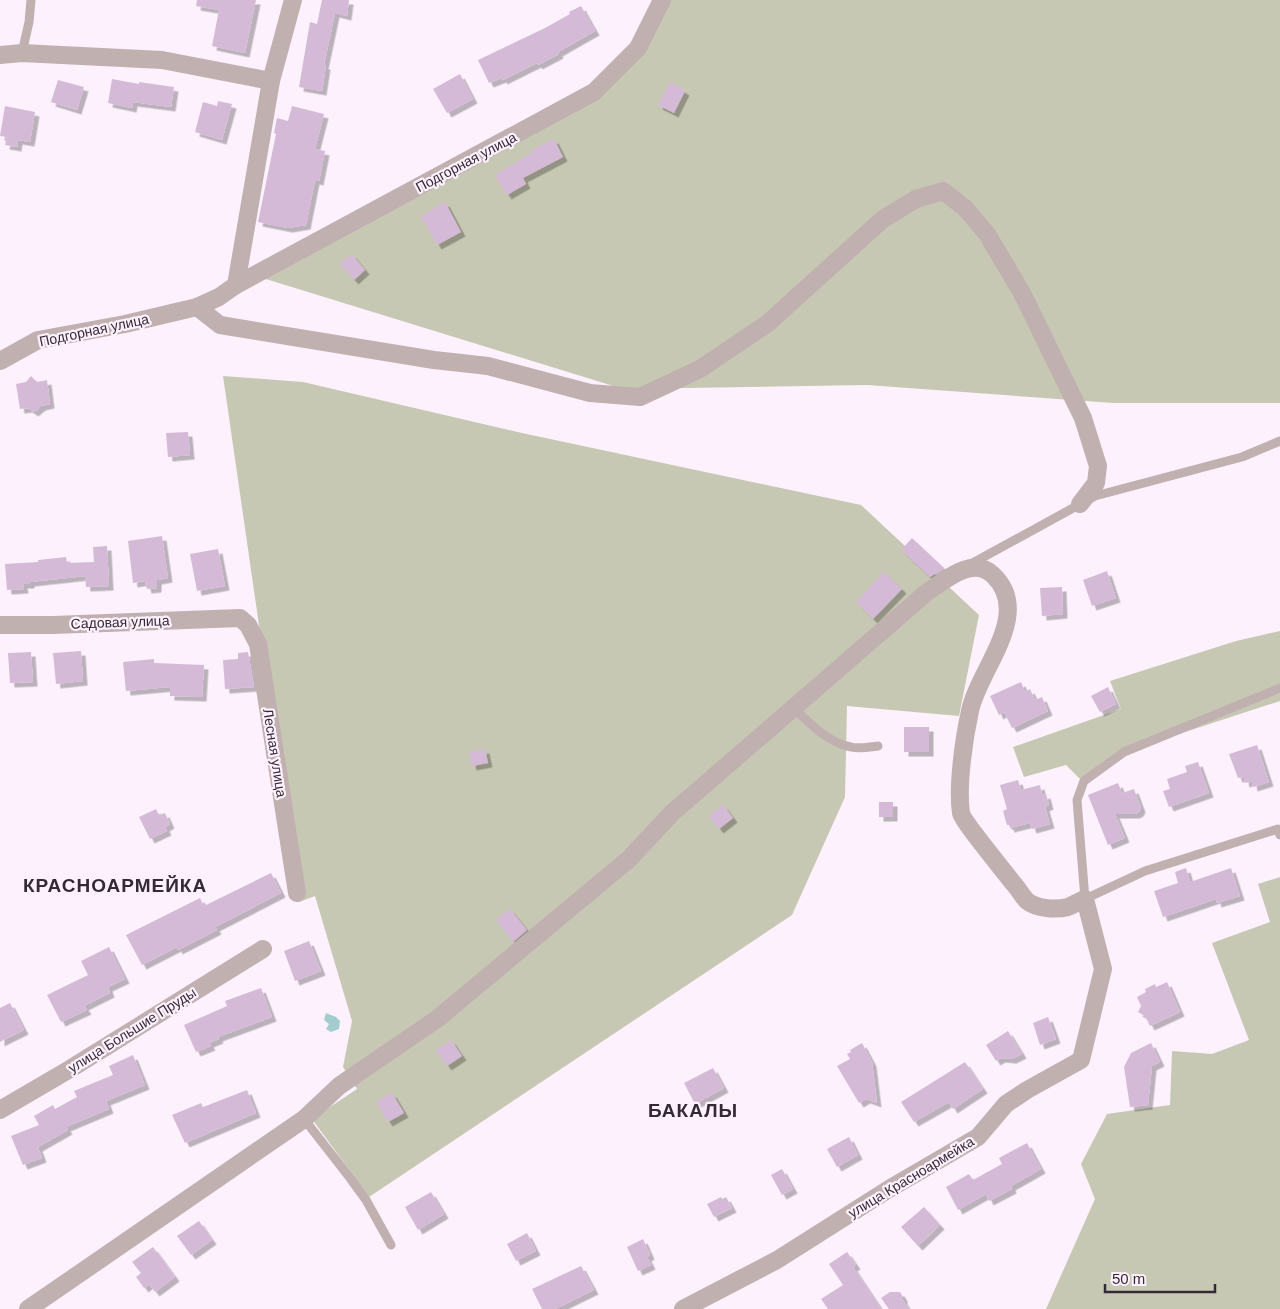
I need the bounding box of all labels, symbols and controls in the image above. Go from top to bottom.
street label: Подгорная улица [413,129,519,195]
street label: Подгорная улица [38,311,150,349]
street label: Садовая улица [70,612,170,632]
street label: Лесная улица [260,708,290,799]
district label: КРАСНОАРМЕЙКА [23,875,207,896]
street label: улица Большие Пруды [65,984,199,1076]
district label: БАКАЛЫ [648,1100,738,1121]
street label: улица Красноармейка [845,1133,977,1221]
scale bar [1105,1262,1215,1294]
text: 50 m [1112,1270,1145,1287]

